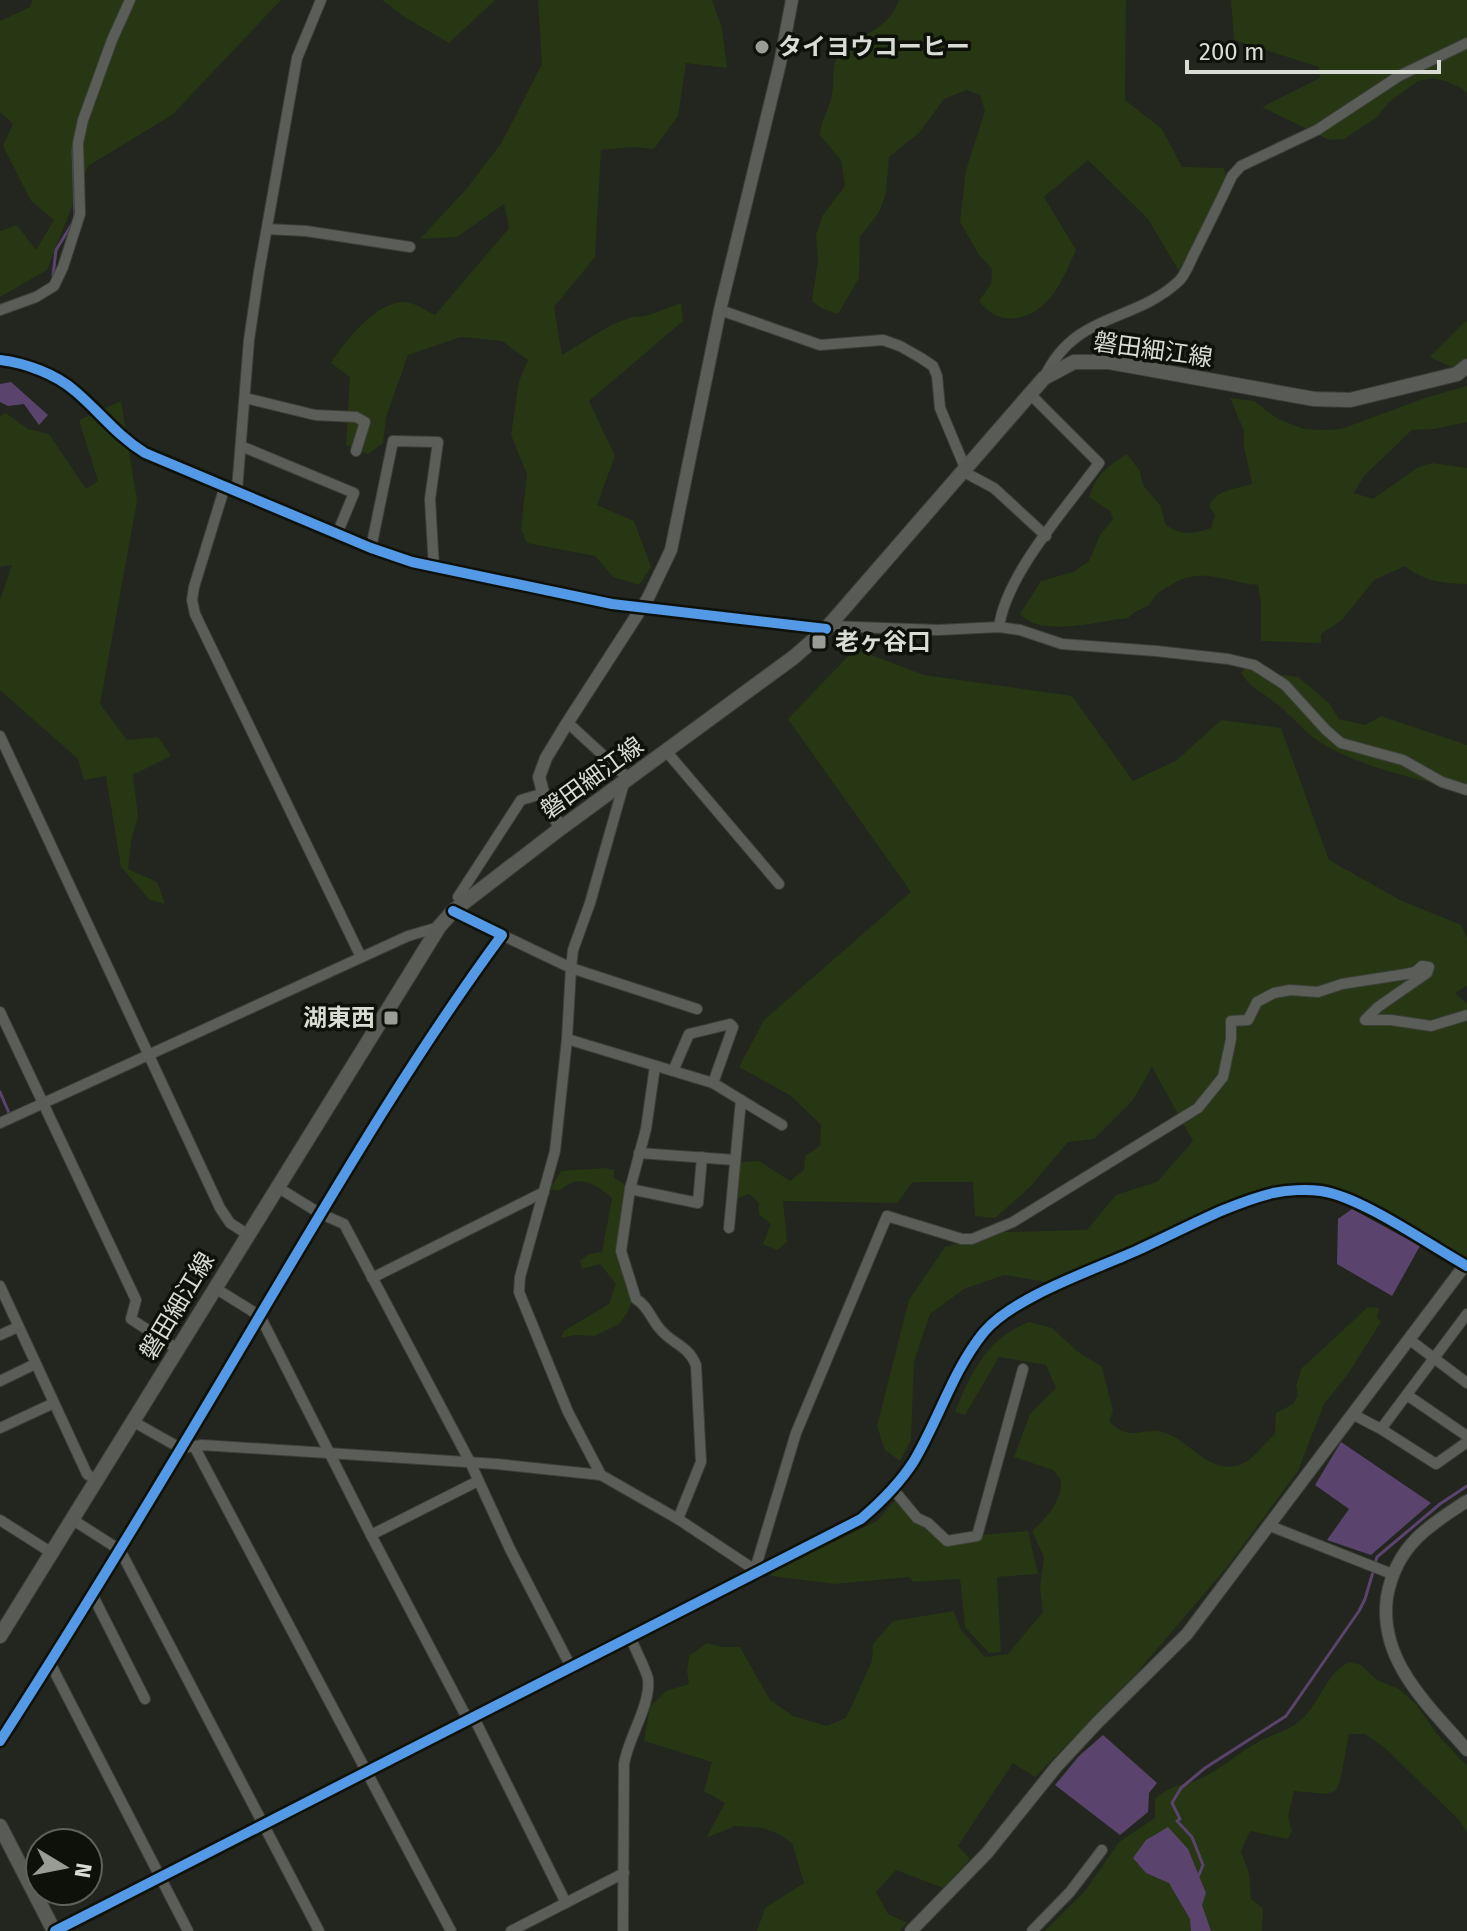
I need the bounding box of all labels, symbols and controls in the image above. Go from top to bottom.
scale bar [1187,24,1439,74]
place label: タイヨウコーヒー [778,33,970,61]
marker: タイヨウコーヒー [753,38,771,56]
text: 200 m [1199,38,1265,66]
street label: 磐田細江線 [1092,328,1214,372]
place label: 老ヶ谷口 [835,628,931,656]
marker: 老ヶ谷口 [810,633,828,651]
street label: 磐田細江線 [535,731,649,825]
place label: 湖東西 [303,1004,375,1032]
marker: 湖東西 [382,1009,400,1027]
street label: 磐田細江線 [134,1247,220,1365]
north arrow [24,1827,104,1907]
text: N [69,1861,98,1880]

